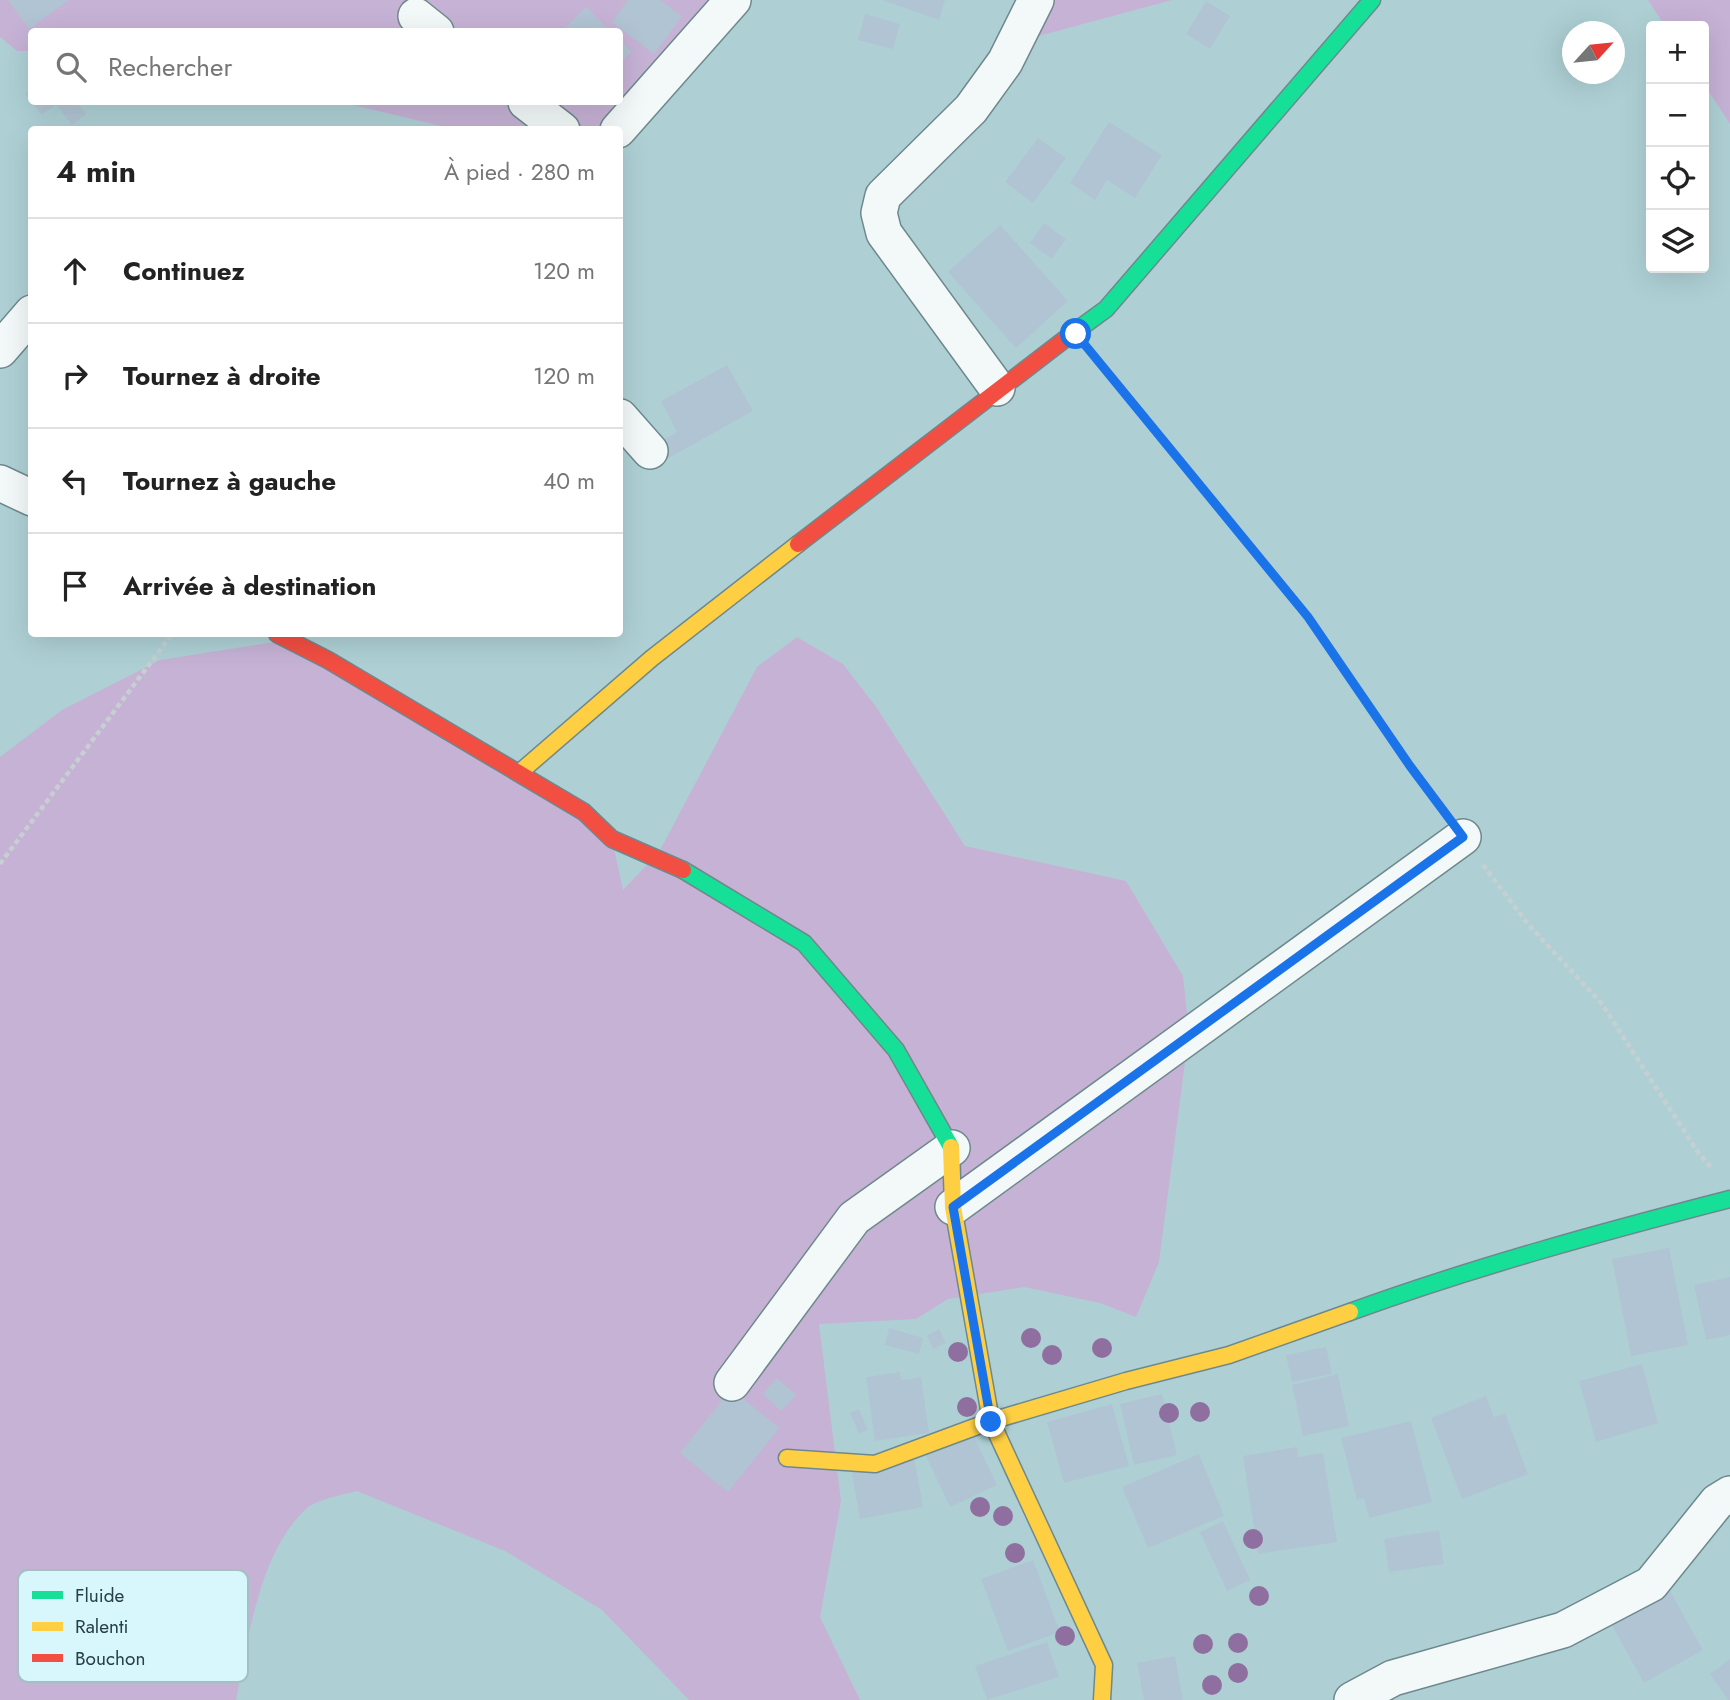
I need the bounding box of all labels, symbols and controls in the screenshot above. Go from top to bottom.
north arrow [1562,21,1625,84]
map controls [1646,21,1709,273]
button: + [1646,21,1709,84]
search box [28,28,623,105]
icon: search [52,48,90,86]
text: Rechercher [108,48,232,86]
button: − [1646,84,1709,147]
button: locate [1646,147,1709,210]
text: 4 min [56,150,136,193]
text: À pied · 280 m [444,155,595,189]
button: layers [1646,210,1709,273]
icon: ahead [56,252,94,290]
text: Continuez [123,252,245,290]
text: 120 m [533,254,595,288]
route start [1060,318,1091,349]
icon: right [56,357,94,395]
text: Tournez à droite [123,357,321,395]
text: 120 m [533,359,595,393]
icon: left [56,462,94,500]
text: Tournez à gauche [123,462,336,500]
text: 40 m [543,464,595,498]
icon: arrive [56,567,94,605]
text: Arrivée à destination [123,567,376,605]
route end [975,1406,1006,1437]
legend [18,1570,248,1682]
text: Fluide [75,1582,125,1609]
text: Ralenti [75,1613,128,1640]
text: Bouchon [75,1645,145,1672]

